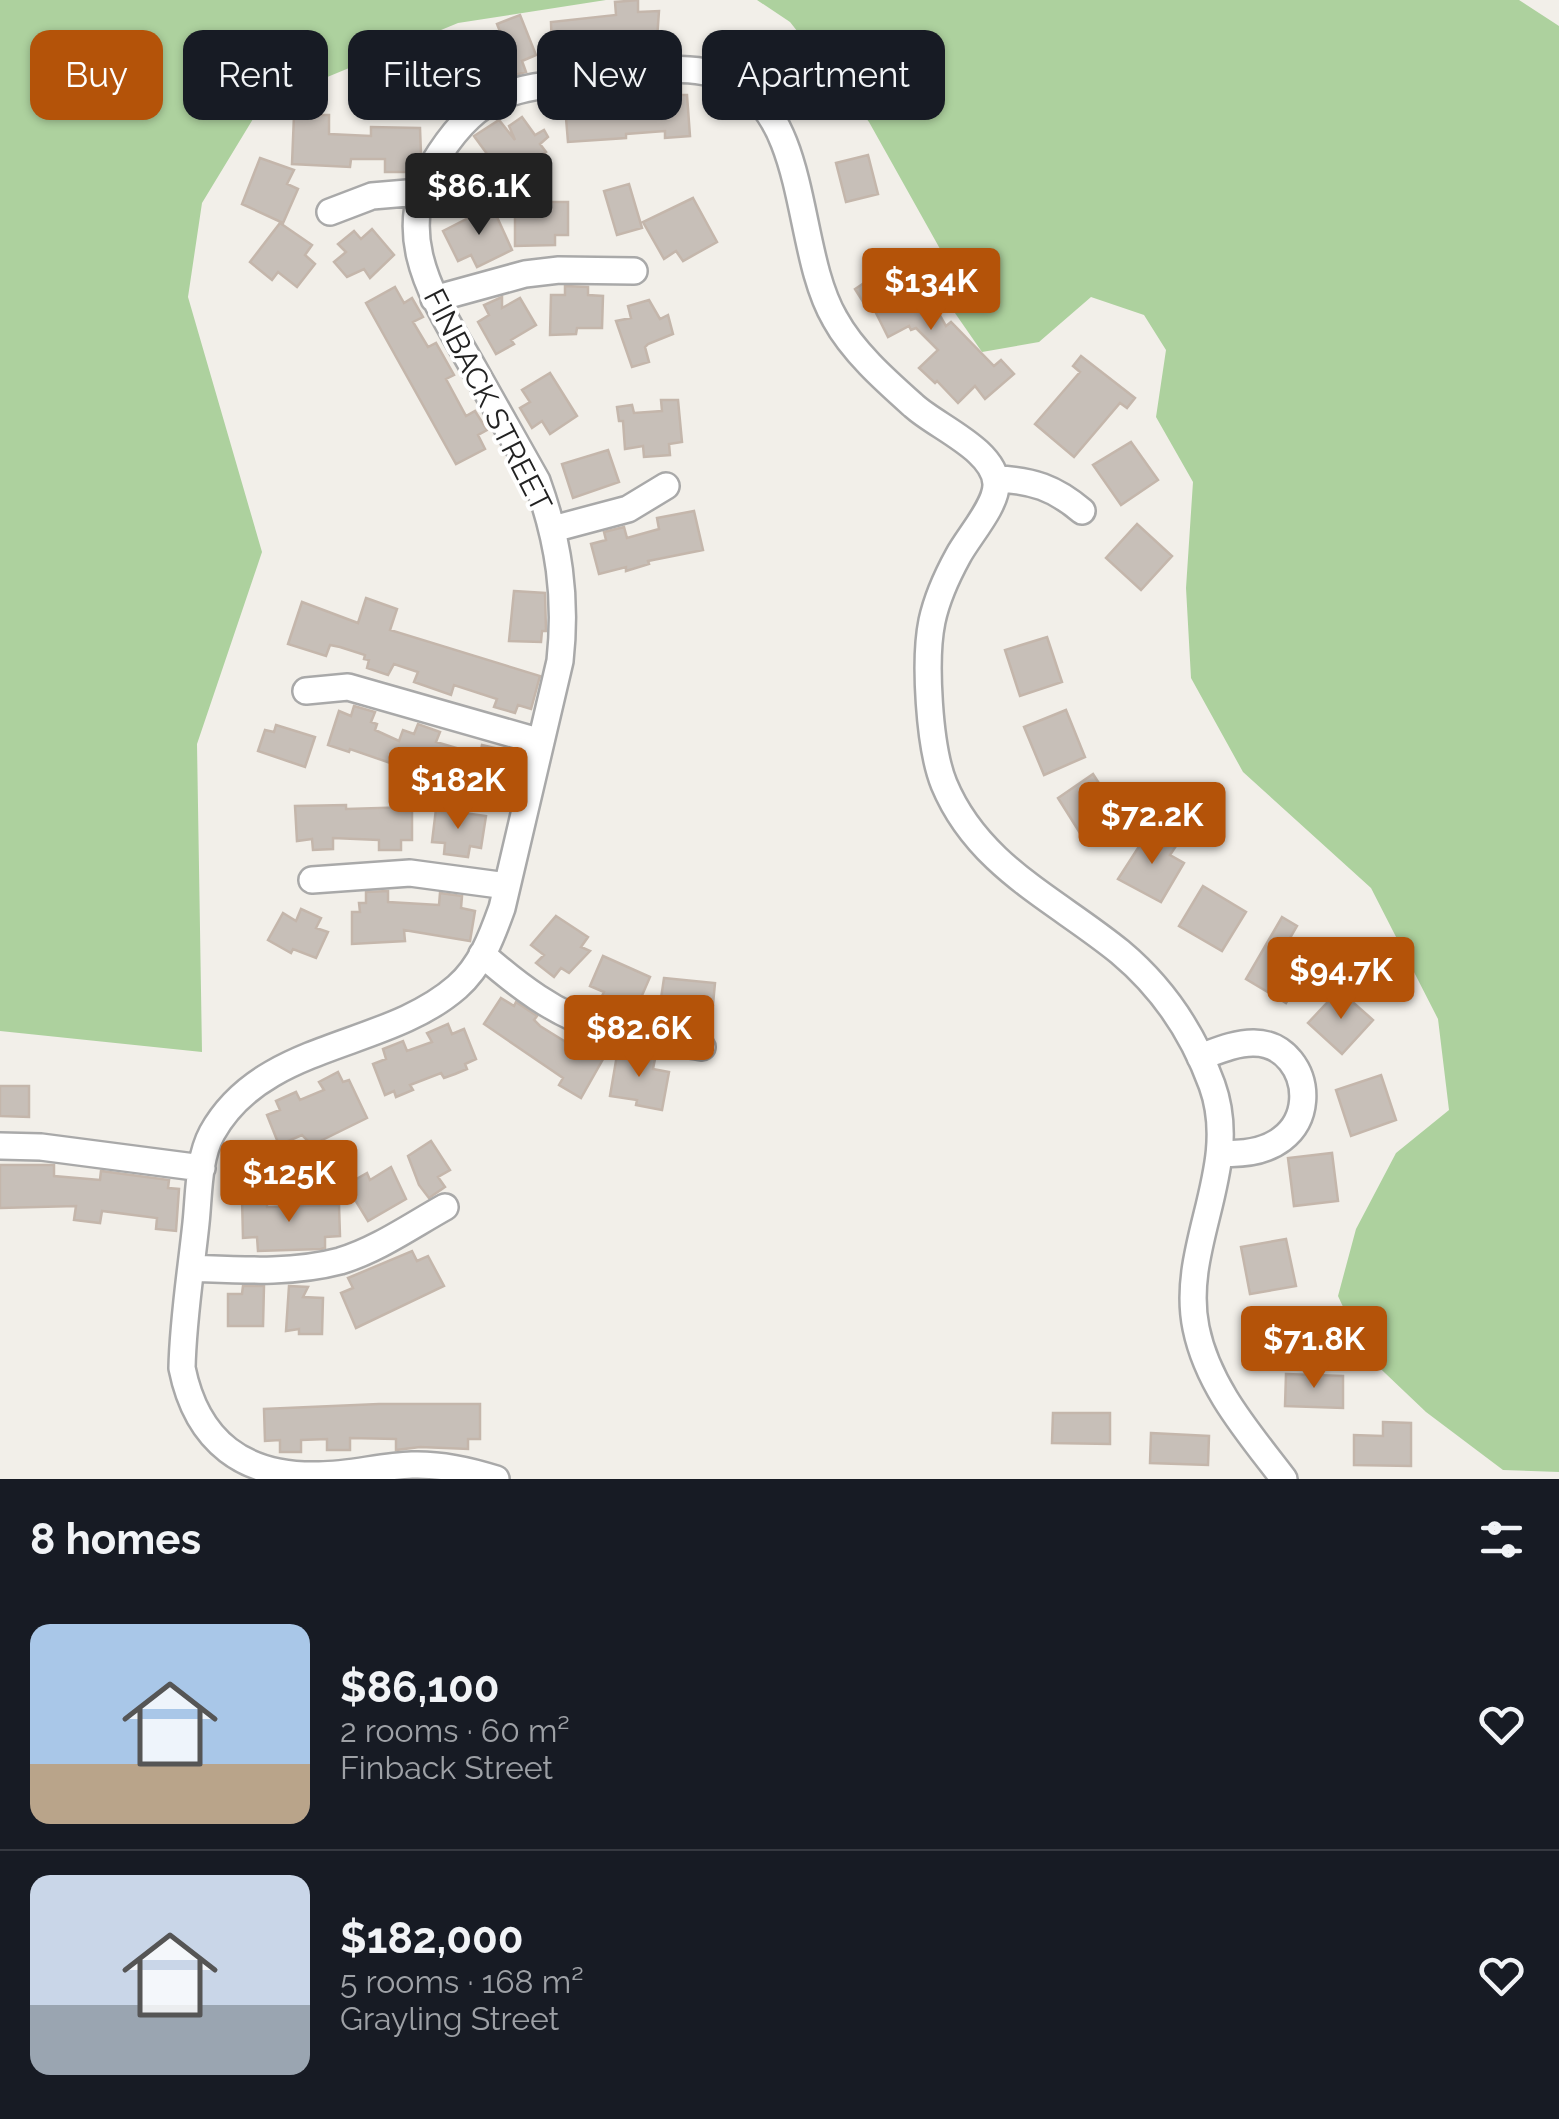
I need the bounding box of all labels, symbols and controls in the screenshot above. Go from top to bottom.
chip: Buy [30,30,163,120]
chip: Rent [183,30,328,120]
chip: Filters [348,30,517,120]
chip: New [537,30,682,120]
chip: Apartment [702,30,945,120]
pin: $86.1K [398,153,560,238]
text: $86.1K [427,167,531,204]
pin: $134K [861,248,1001,333]
text: $134K [884,262,978,299]
street label: FINBACK STREET [417,283,559,517]
pin: $182K [388,747,528,832]
text: $182K [411,761,505,798]
pin: $72.2K [1071,782,1233,867]
text: $72.2K [1101,796,1203,833]
pin: $94.7K [1260,937,1422,1022]
text: $94.7K [1289,951,1393,988]
pin: $82.6K [558,995,720,1080]
text: $82.6K [586,1009,692,1046]
pin: $125K [219,1140,359,1225]
text: $125K [242,1154,336,1191]
pin: $71.8K [1233,1306,1395,1391]
text: $71.8K [1263,1320,1365,1357]
icon: filters [1474,1512,1529,1567]
text: 8 homes [30,1515,201,1564]
text: $86,100 [340,1663,500,1712]
icon: home [110,1664,230,1784]
icon: heart [1474,1697,1529,1752]
text: 2 rooms · 60 m² [340,1712,570,1749]
text: Finback Street [340,1749,553,1786]
text: $182,000 [340,1914,524,1963]
icon: home [110,1915,230,2035]
icon: heart [1474,1948,1529,2003]
text: 5 rooms · 168 m² [340,1963,584,2000]
text: Grayling Street [340,2000,559,2037]

